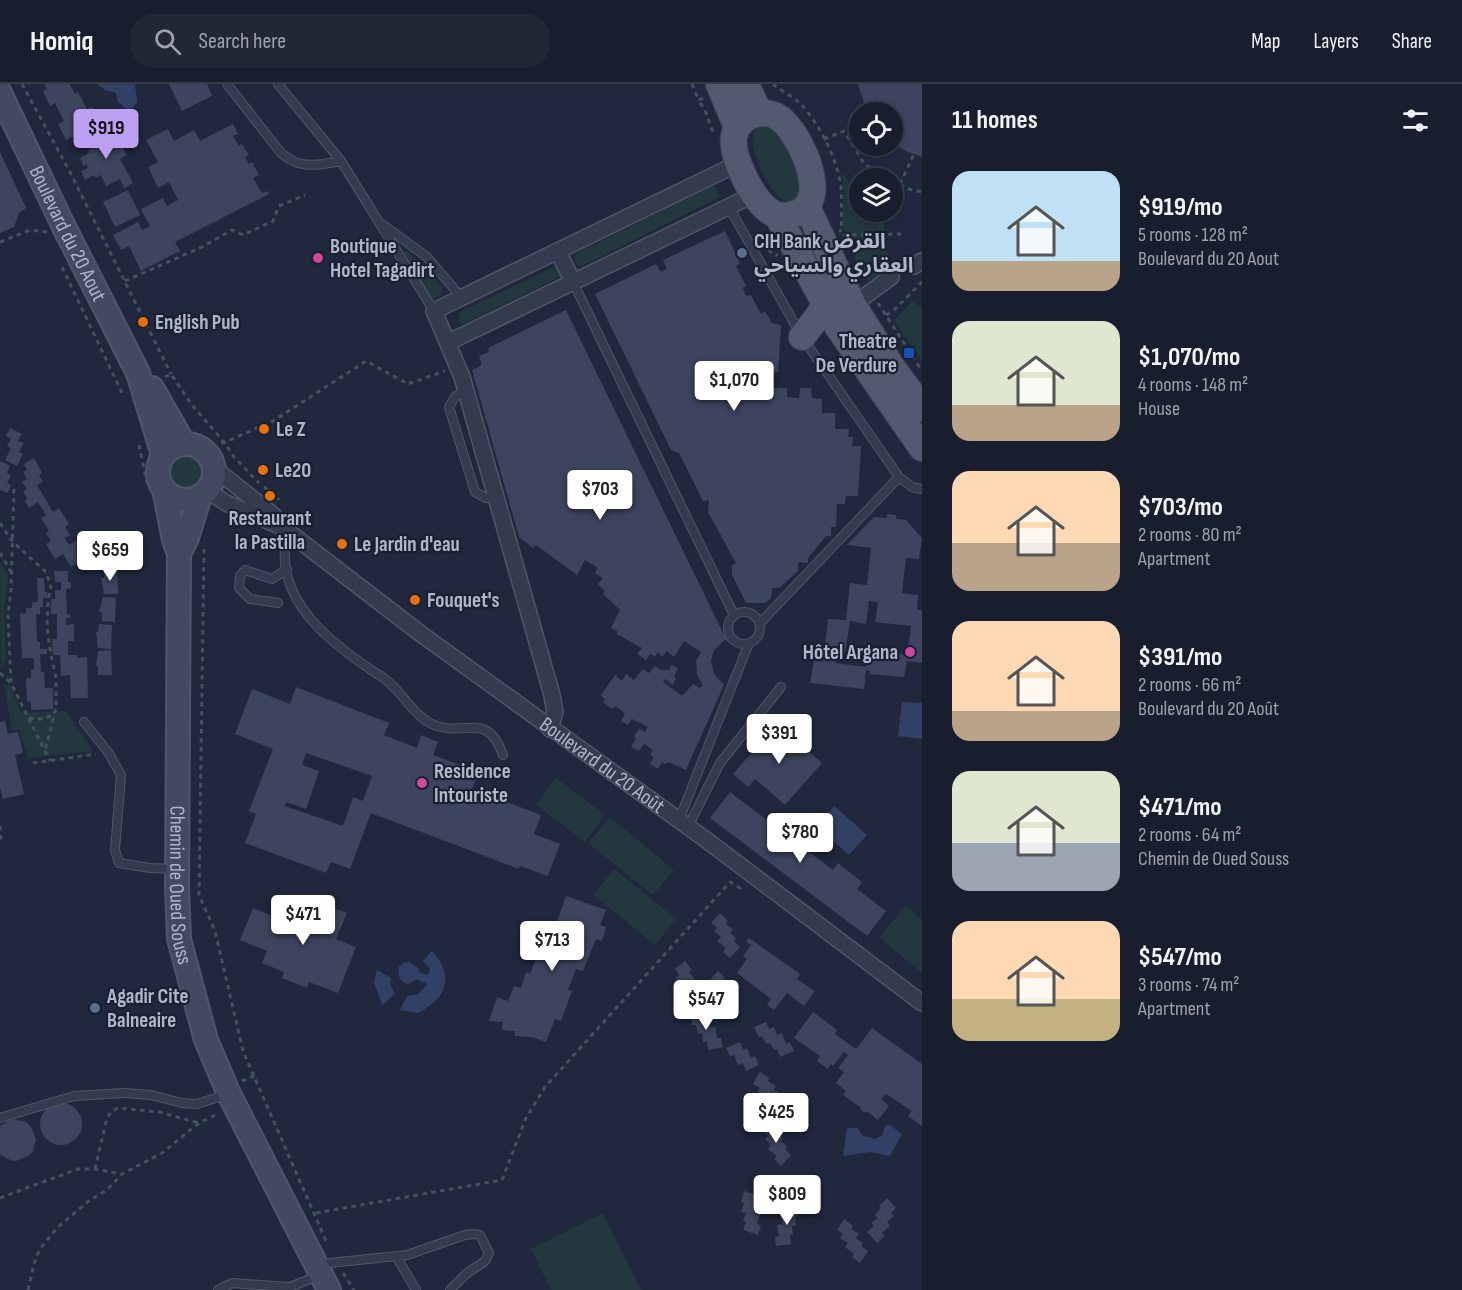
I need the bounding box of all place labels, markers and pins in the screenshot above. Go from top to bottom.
pin: $919 [70,109,142,160]
place label: CIH Bank القرض العقاري والسياحي [754,229,914,281]
place label: Boutique Hotel Tagadirt [330,234,435,283]
marker: CIH Bank القرض العقاري والسياحي [735,246,749,260]
marker: Boutique Hotel Tagadirt [311,251,325,265]
place label: English Pub [155,310,240,335]
marker: English Pub [136,315,150,329]
place label: Theatre De Verdure [816,329,897,378]
marker: Theatre De Verdure [902,346,916,360]
pin: $1,070 [685,361,783,412]
place label: Le Z [276,417,306,442]
marker: Le Z [257,422,271,436]
place label: Le20 [275,458,311,483]
marker: Le20 [256,463,270,477]
pin: $703 [564,470,636,521]
marker: Restaurant la Pastilla [263,489,277,503]
place label: Restaurant la Pastilla [229,506,312,555]
pin: $659 [74,531,146,582]
place label: Le Jardin d'eau [354,532,460,557]
marker: Le Jardin d'eau [335,537,349,551]
place label: Fouquet's [427,588,500,613]
marker: Fouquet's [408,593,422,607]
place label: Hôtel Argana [803,640,898,665]
marker: Hôtel Argana [903,645,917,659]
pin: $391 [743,714,815,765]
place label: Residence Intouriste [434,759,511,808]
marker: Residence Intouriste [415,776,429,790]
pin: $780 [764,813,836,864]
pin: $471 [267,895,339,946]
pin: $713 [516,921,588,972]
pin: $547 [670,980,742,1031]
place label: Agadir Cite Balneaire [106,984,188,1033]
marker: Agadir Cite Balneaire [88,1001,102,1015]
pin: $425 [740,1093,812,1144]
pin: $809 [751,1175,823,1226]

